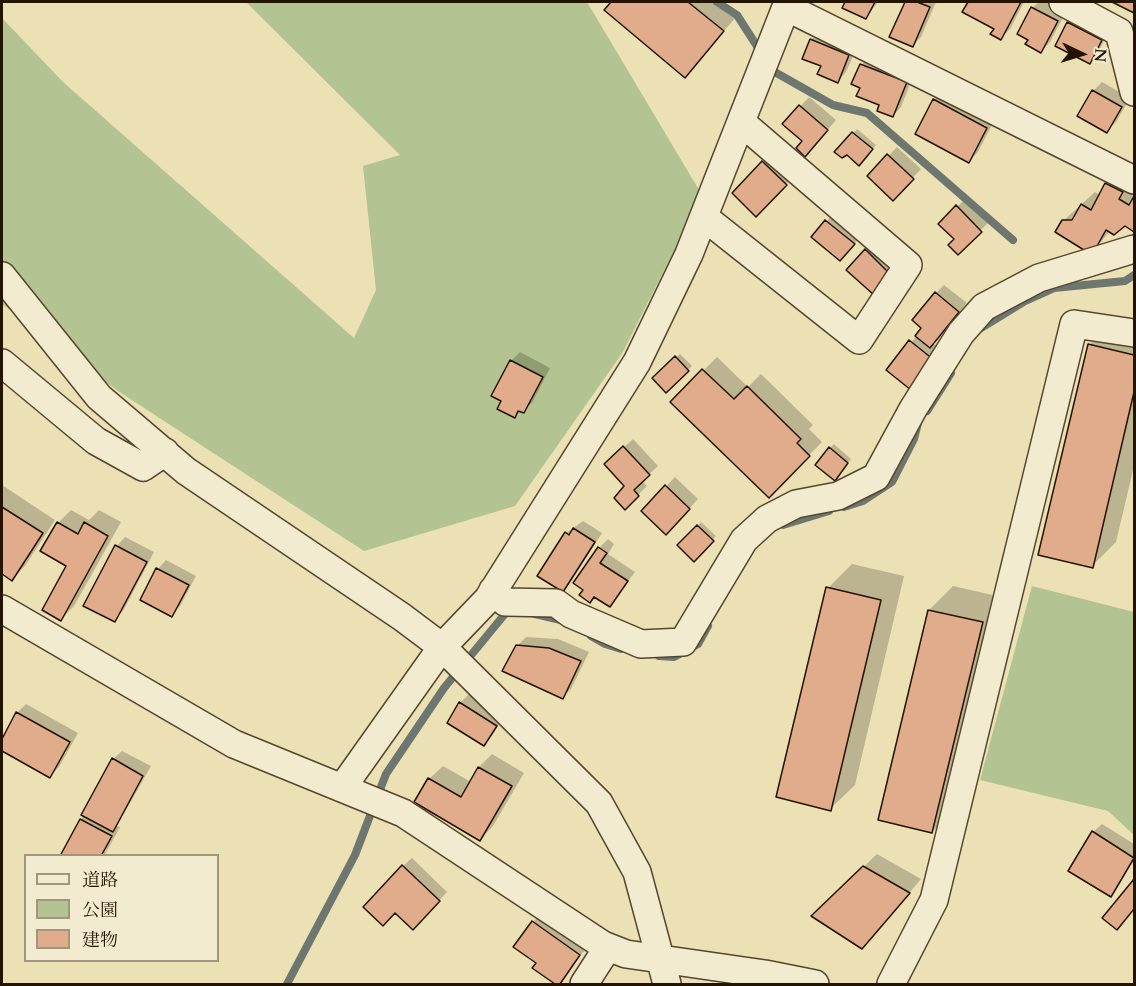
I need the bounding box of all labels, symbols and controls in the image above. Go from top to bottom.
north arrow [1052,24,1112,84]
text: N [1088,48,1111,63]
legend [24,854,219,962]
text: 道路 [82,868,118,893]
text: 公園 [82,898,118,923]
text: 建物 [82,928,118,953]

